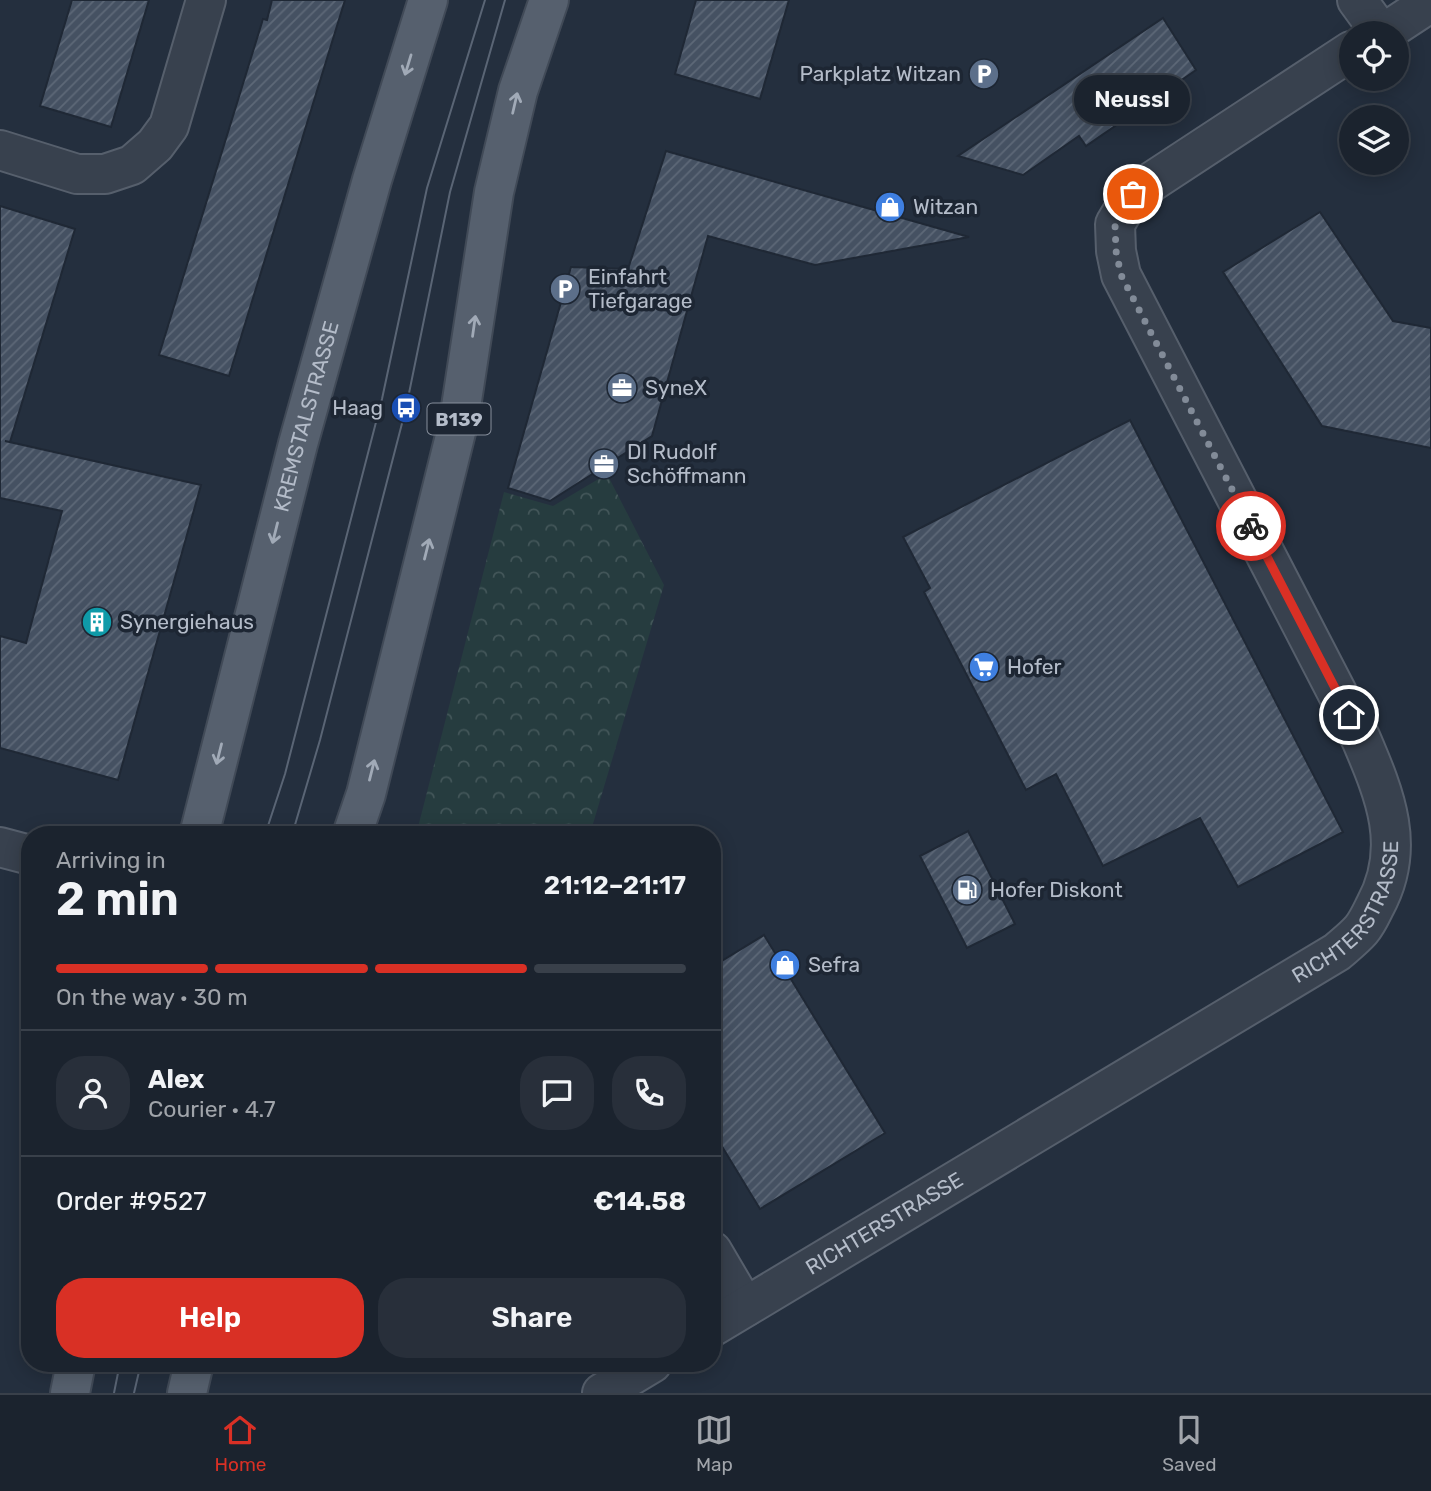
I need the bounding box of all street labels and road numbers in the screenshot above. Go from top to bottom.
street label: KREMSTALSTRASSE [268,318,344,515]
road number: B139 [428,404,490,434]
street label: RICHTERSTRASSE [1287,840,1403,988]
street label: RICHTERSTRASSE [801,1166,967,1280]

